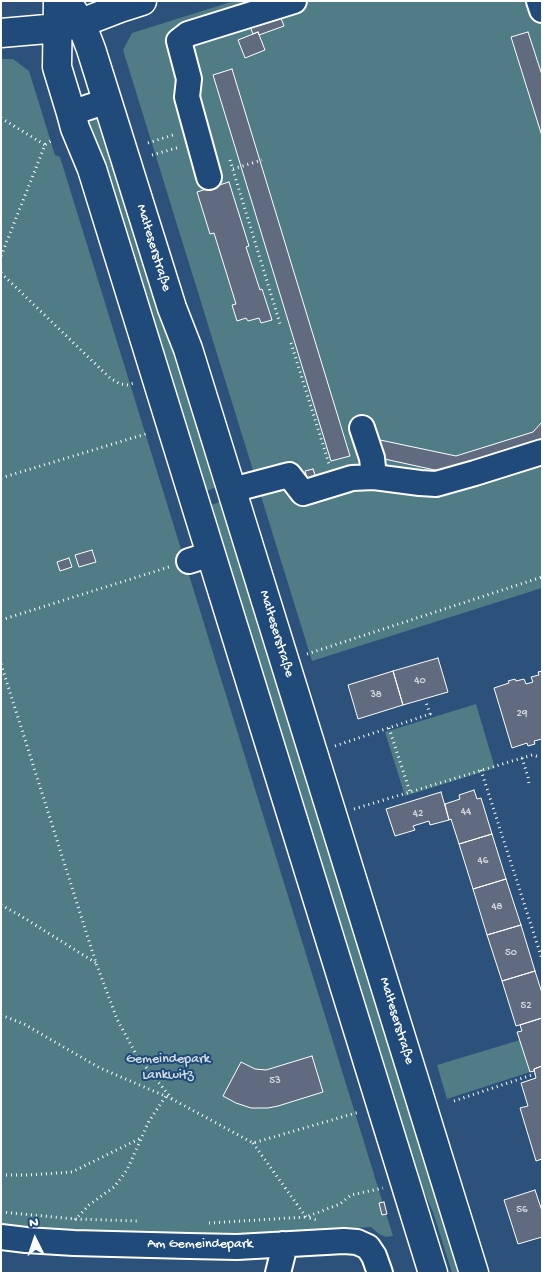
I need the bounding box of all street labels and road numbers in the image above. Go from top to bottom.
street label: Malteserstraße [132,202,174,294]
street label: Malteserstraße [255,588,297,680]
street label: Malteserstraße [375,975,417,1067]
street label: Am Gemeindepark [147,1237,253,1253]

